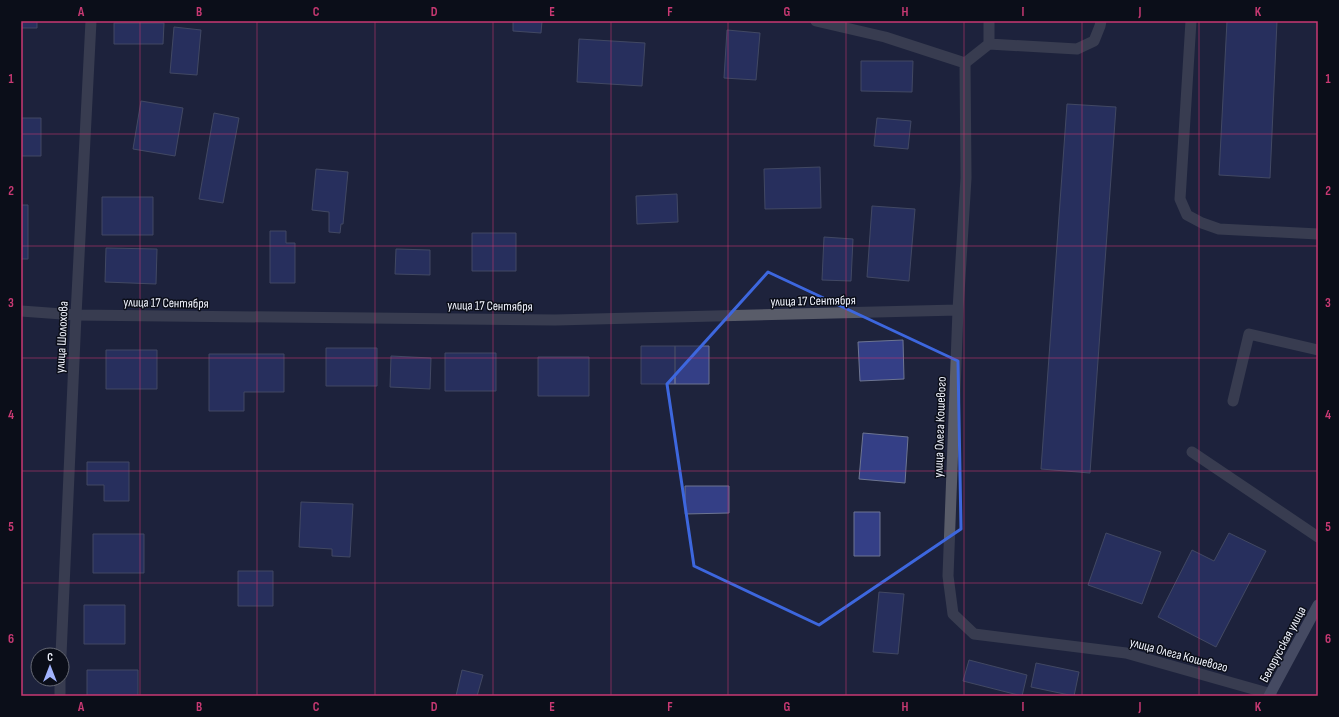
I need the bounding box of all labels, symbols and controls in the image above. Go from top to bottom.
text: A [77,4,85,20]
text: B [196,4,202,20]
text: C [313,4,320,20]
text: D [431,4,438,20]
text: E [549,4,555,20]
text: F [667,4,673,20]
text: G [784,4,791,20]
text: H [902,4,909,20]
text: I [1022,4,1025,20]
text: J [1138,4,1142,20]
text: K [1255,4,1262,20]
text: 1 [8,71,14,87]
text: 1 [1325,71,1331,87]
text: 2 [8,183,14,199]
text: 2 [1325,183,1331,199]
street label: улица 17 Сентября [770,292,856,310]
street label: улица 17 Сентября [123,294,209,312]
text: 3 [8,295,14,311]
text: 3 [1325,295,1331,311]
street label: улица 17 Сентября [447,297,533,315]
street label: улица Шолохова [52,301,72,373]
street label: улица Олега Кошевого [930,376,950,478]
text: 4 [8,407,14,423]
text: 4 [1325,407,1331,423]
text: 5 [8,519,14,535]
text: 5 [1325,519,1331,535]
street label: Белорусская улица [1256,604,1310,685]
text: 6 [8,631,14,647]
text: 6 [1325,631,1331,647]
street label: улица Олега Кошевого [1128,634,1230,676]
north arrow [30,647,70,687]
text: С [47,651,53,664]
text: A [77,699,85,715]
text: B [196,699,202,715]
text: C [313,699,320,715]
text: D [431,699,438,715]
text: E [549,699,555,715]
text: F [667,699,673,715]
text: G [784,699,791,715]
text: H [902,699,909,715]
text: I [1022,699,1025,715]
text: J [1138,699,1142,715]
text: K [1255,699,1262,715]

